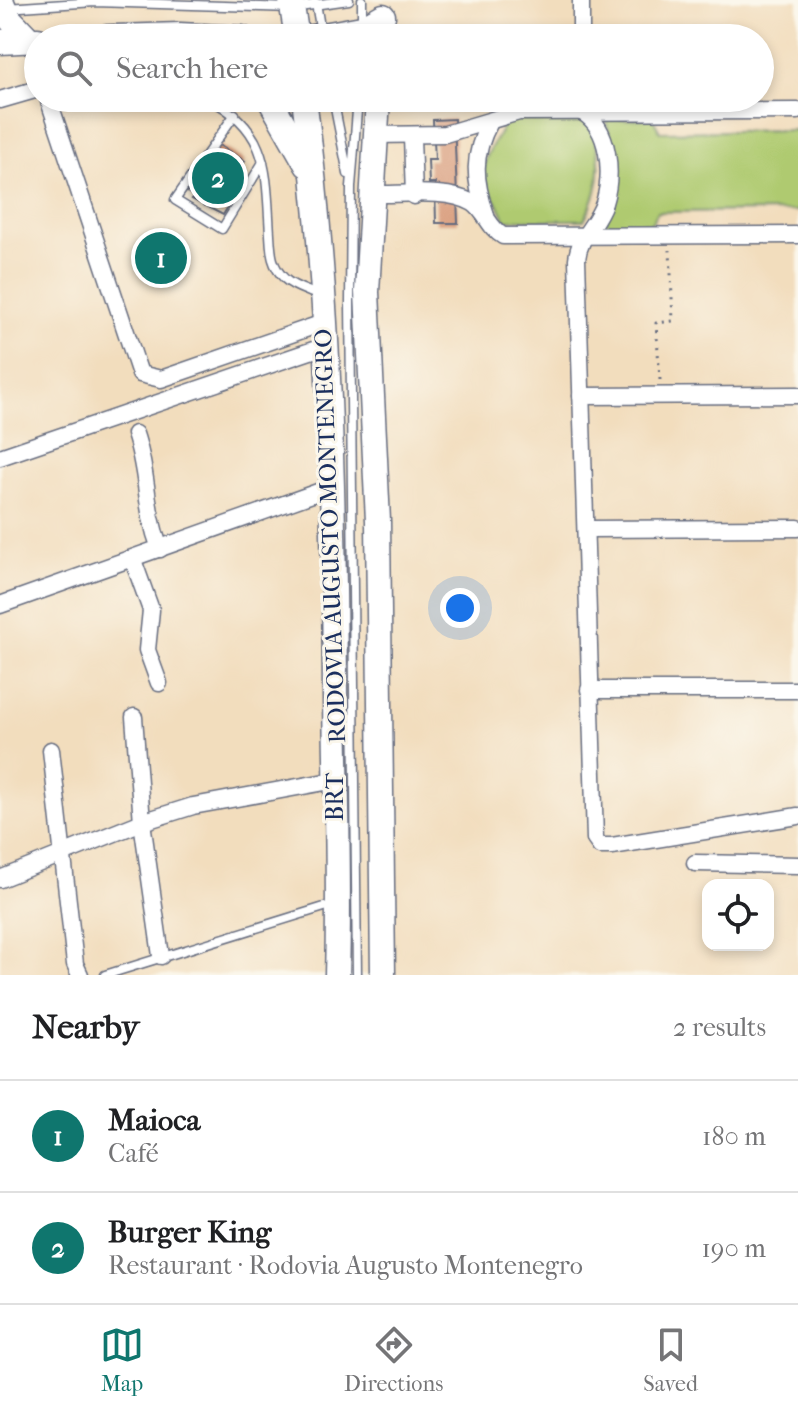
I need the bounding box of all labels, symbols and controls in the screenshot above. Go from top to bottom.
search box [24,24,774,112]
icon: search [52,46,96,90]
text: Search here [116,51,268,86]
pin: 2 [192,148,244,208]
pin: 1 [135,228,187,288]
street label: RODOVIA AUGUSTO MONTENEGRO [309,328,351,744]
your location [440,588,480,628]
street label: BRT [321,772,349,821]
map controls [702,879,774,951]
button: locate [702,879,774,951]
text: Nearby [32,1007,139,1047]
text: 2 results [673,1012,766,1043]
text: Maioca [108,1103,200,1138]
text: 1 [53,1121,63,1152]
text: 180 m [702,1121,766,1152]
text: Café [108,1138,159,1169]
text: Burger King [108,1215,271,1250]
text: 2 [51,1233,65,1264]
text: 190 m [702,1233,766,1264]
text: Restaurant · Rodovia Augusto Montenegro [108,1250,583,1281]
tab: Map [100,1323,144,1397]
tab: Directions [344,1323,443,1397]
tab: Saved [643,1323,698,1397]

